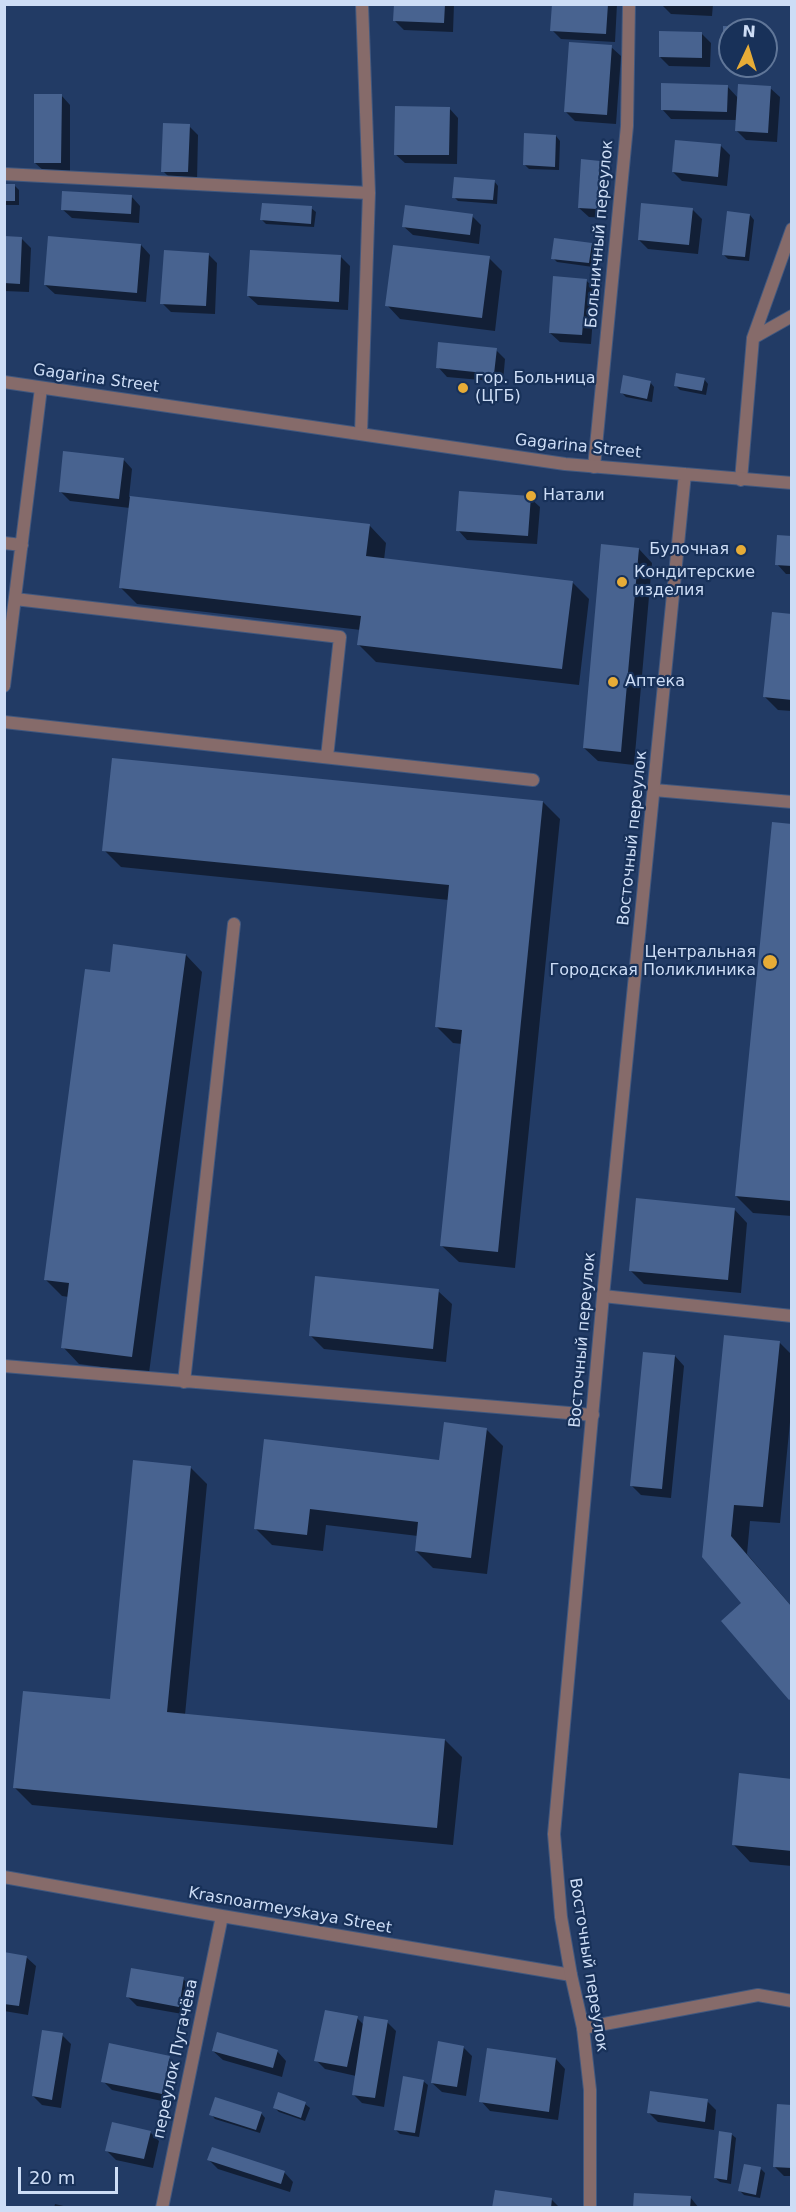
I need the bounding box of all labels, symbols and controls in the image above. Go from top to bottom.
north arrow [718,18,778,78]
text: N [742,22,756,41]
street label: Больничный переулок [582,139,618,329]
street label: Gagarina Street [32,361,160,397]
place label: гор. Больница (ЦГБ) [475,369,596,407]
marker: гор. Больница (ЦГБ) [456,381,470,395]
street label: Gagarina Street [514,431,642,463]
place label: Натали [543,486,605,506]
marker: Натали [524,489,538,503]
place label: Булочная [649,540,729,560]
marker: Булочная [734,543,748,557]
place label: Кондитерские изделия [634,563,755,601]
marker: Кондитерские изделия [615,575,629,589]
place label: Аптека [625,672,685,692]
marker: Аптека [606,675,620,689]
street label: Восточный переулок [614,749,652,927]
place label: Центральная Городская Поликлиника [549,943,756,981]
marker: Центральная Городская Поликлиника [761,953,779,971]
street label: Восточный переулок [566,1251,600,1429]
street label: Восточный переулок [565,1877,611,2053]
street label: Krasnoarmeyskaya Street [187,1884,393,1938]
street label: переулок Пугачёва [150,1977,202,2141]
scale bar [21,2155,122,2193]
text: 20 m [29,2167,75,2188]

